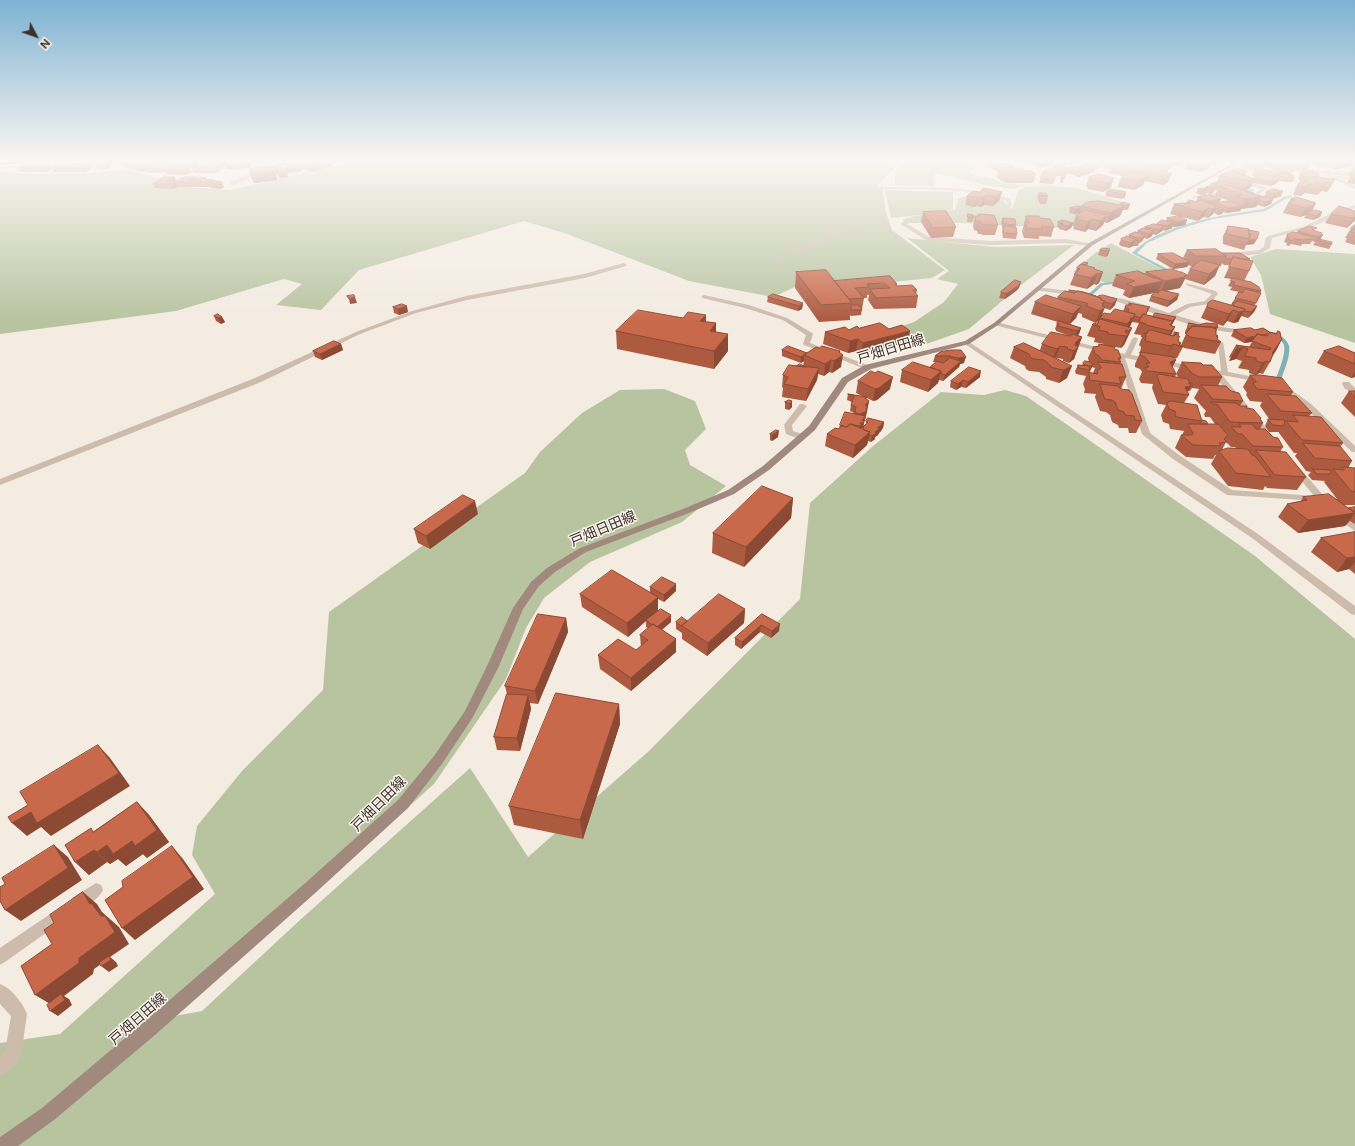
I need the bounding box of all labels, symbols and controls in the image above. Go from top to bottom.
north arrow [16,16,56,56]
text: N [37,36,53,52]
street label: 戸畑日田線 [855,331,927,367]
street label: 戸畑日田線 [568,508,638,550]
street label: 戸畑日田線 [348,773,410,835]
street label: 戸畑日田線 [106,990,170,1048]

